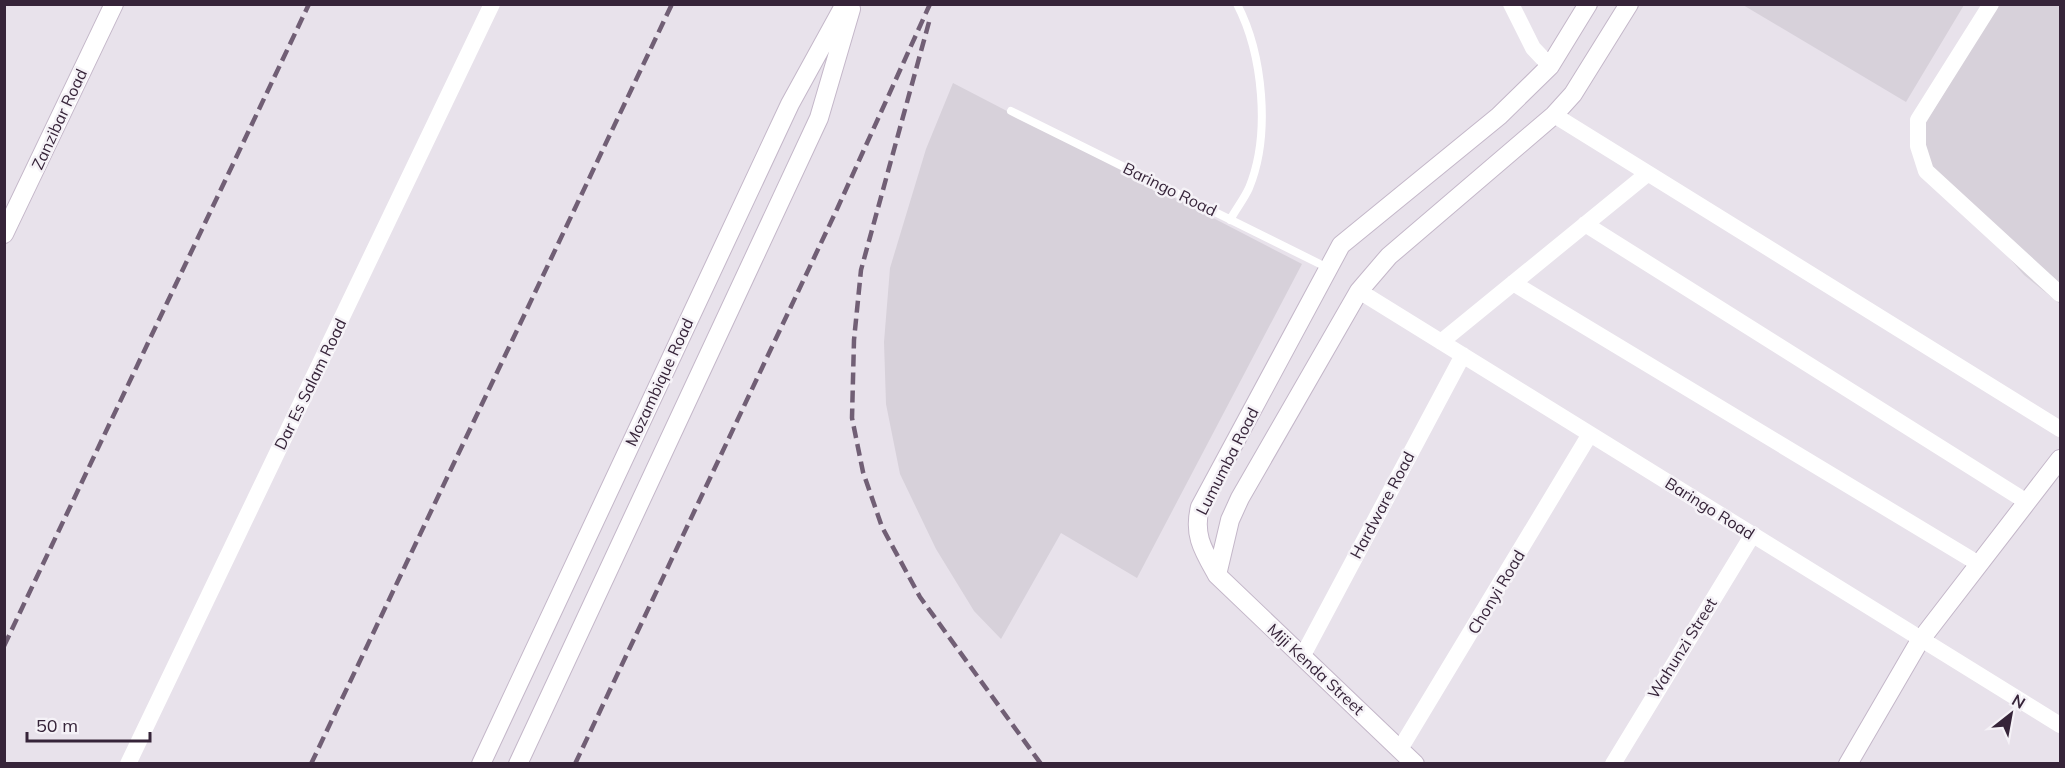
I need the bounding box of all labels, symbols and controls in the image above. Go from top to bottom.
street label: Zanzibar Road [27,65,91,173]
street label: Baringo Road [1120,158,1220,220]
street label: Dar Es Salam Road [270,315,350,453]
street label: Mozambique Road [621,315,697,449]
street label: Lumumba Road [1191,404,1263,518]
street label: Hardware Road [1345,448,1419,562]
street label: Baringo Road [1662,473,1758,543]
street label: Chonyi Road [1463,546,1529,638]
street label: Wahunzi Street [1643,594,1721,702]
street label: Miji Kenda Street [1263,619,1369,719]
north arrow [1981,684,2041,744]
text: N [2008,689,2029,713]
scale bar [27,705,150,743]
text: 50 m [36,714,78,737]

